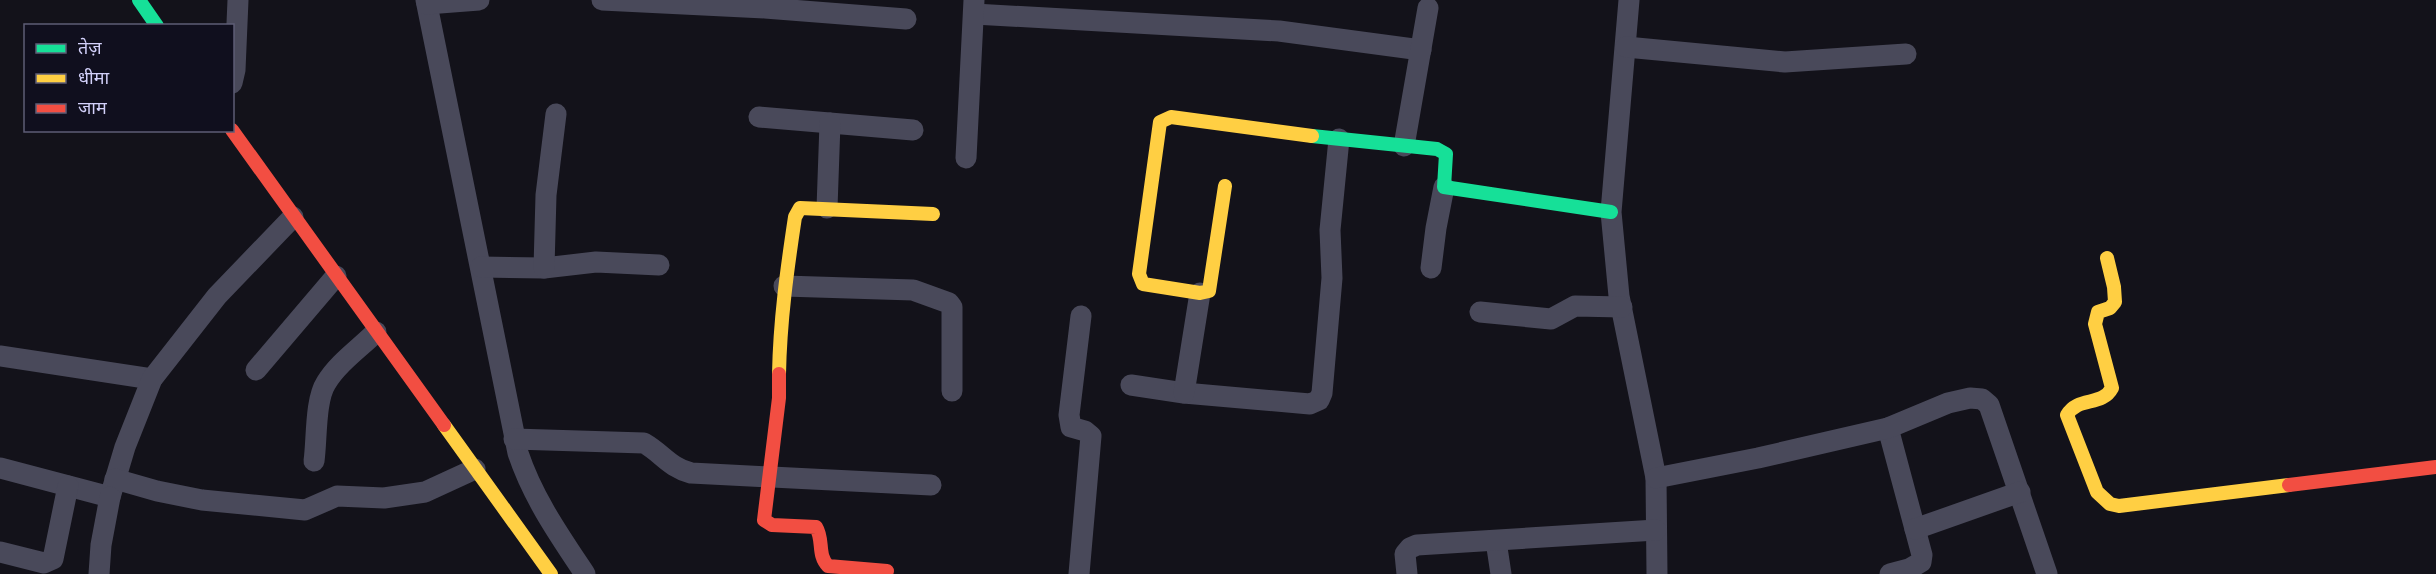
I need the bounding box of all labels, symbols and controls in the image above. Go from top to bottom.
legend [24,24,234,132]
text: तेज़ [78,36,102,58]
text: धीमा [78,66,109,88]
text: जाम [78,96,108,118]

